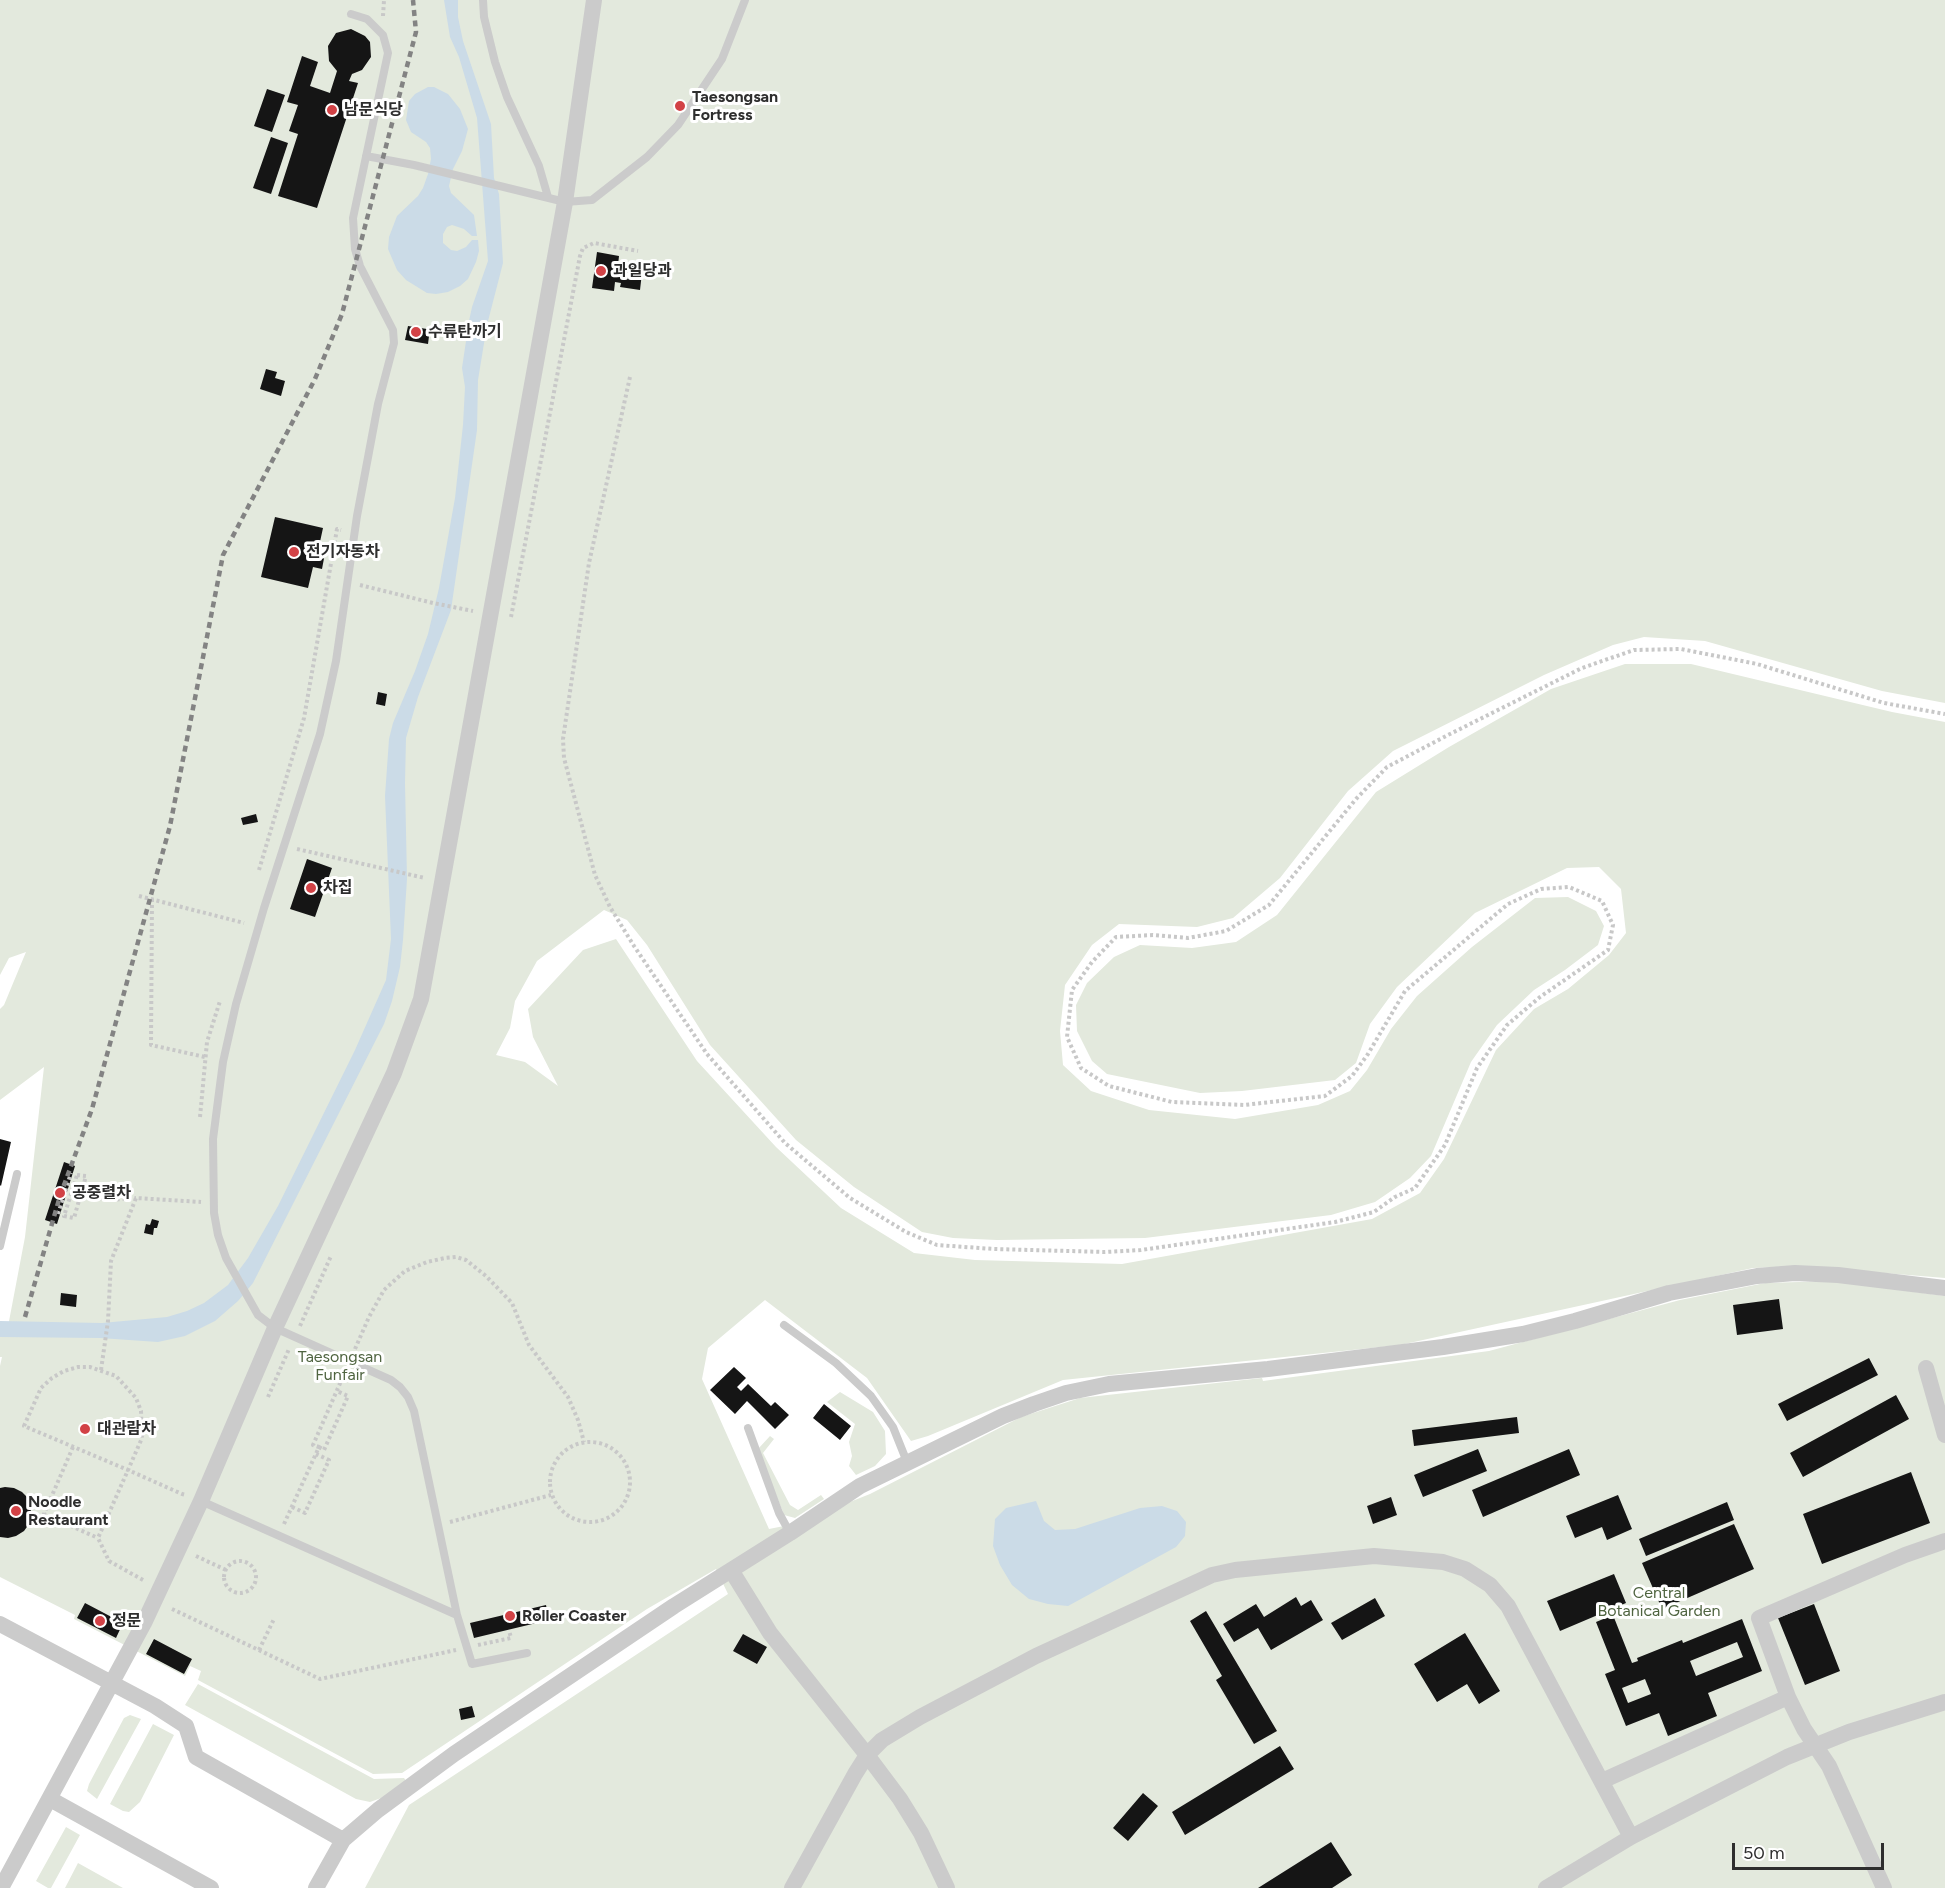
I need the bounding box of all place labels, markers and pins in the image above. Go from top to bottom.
place label: Taesongsan Fortress [692,87,778,125]
marker: Taesongsan Fortress [673,99,687,113]
place label: 남문식당 [344,100,403,120]
marker: 남문식당 [325,103,339,117]
place label: 과일당과 [613,261,672,281]
marker: 과일당과 [594,264,608,278]
place label: 수류탄까기 [428,322,502,342]
marker: 수류탄까기 [409,325,423,339]
place label: 전기자동차 [306,542,380,562]
marker: 전기자동차 [287,545,301,559]
place label: 차집 [323,878,352,898]
marker: 차집 [304,881,318,895]
place label: 공중렬차 [72,1183,131,1203]
marker: 공중렬차 [53,1186,67,1200]
place label: 대관람차 [97,1419,156,1439]
marker: 대관람차 [78,1422,92,1436]
place label: Noodle Restaurant [28,1492,109,1530]
marker: Noodle Restaurant [9,1504,23,1518]
place label: Roller Coaster [522,1606,626,1626]
marker: Roller Coaster [503,1609,517,1623]
place label: 정문 [112,1611,141,1631]
marker: 정문 [93,1614,107,1628]

